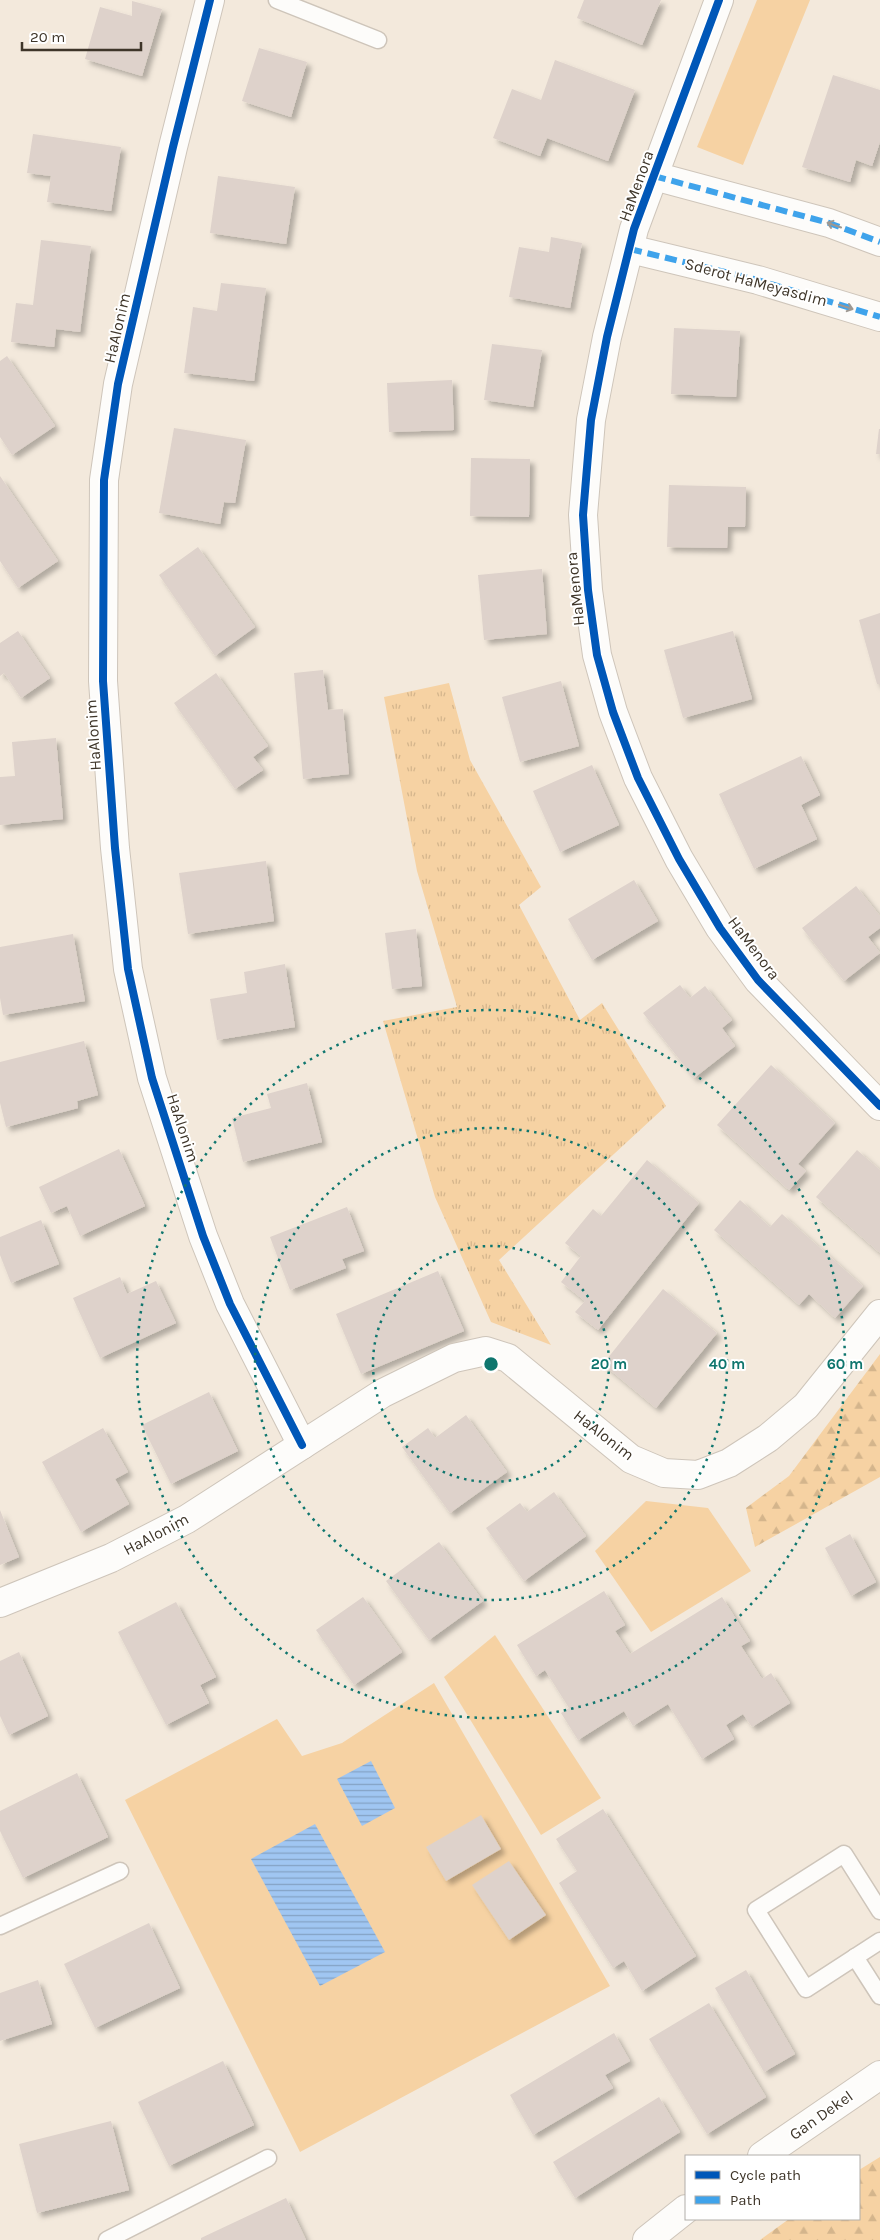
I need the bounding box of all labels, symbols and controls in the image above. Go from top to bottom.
scale bar [22,20,141,52]
text: 20 m [30,28,65,46]
street label: HaMenora [614,148,658,224]
one-way arrow [826,220,842,230]
street label: Sderot HaMeyasdim [683,254,829,310]
street label: HaAlonim [100,291,134,365]
one-way arrow [838,302,854,312]
street label: HaMenora [562,551,588,627]
street label: HaAlonim [81,699,105,771]
street label: HaMenora [724,913,784,983]
street label: HaAlonim [163,1091,203,1165]
centre of rings [482,1355,500,1373]
text: 20 m [591,1355,627,1373]
text: 40 m [709,1355,745,1373]
text: 60 m [827,1355,863,1373]
street label: HaAlonim [570,1406,638,1464]
street label: HaAlonim [120,1509,192,1559]
street label: Gan Dekel [786,2086,856,2144]
legend [685,2155,860,2220]
text: Cycle path [730,2166,801,2184]
text: Path [730,2191,761,2209]

